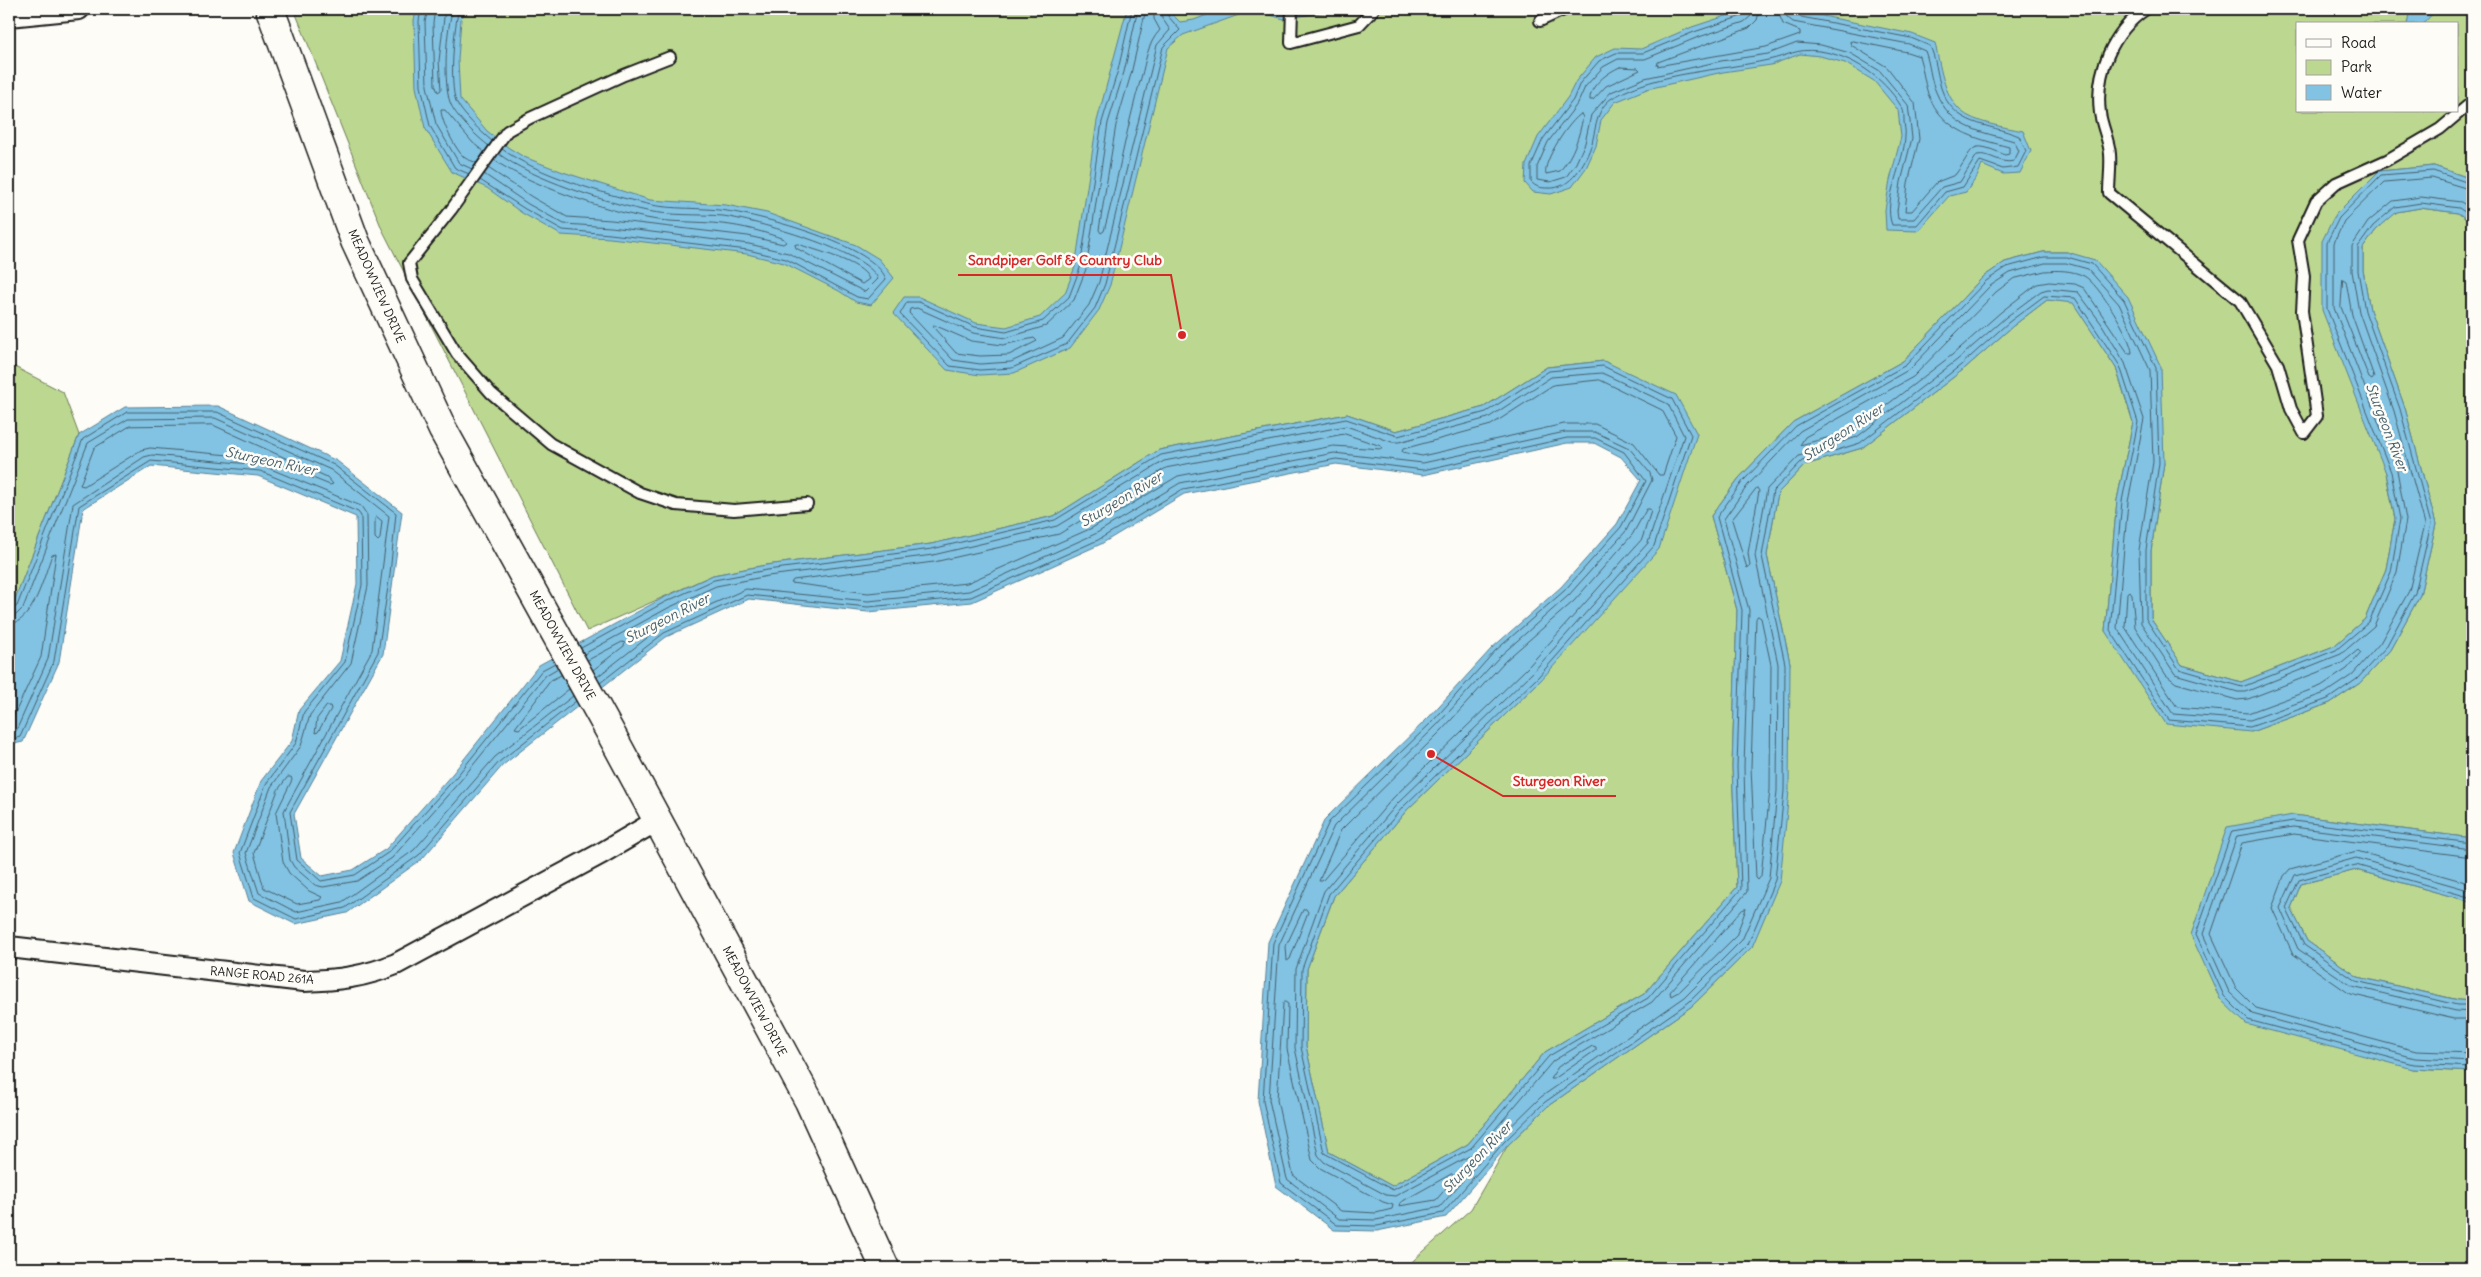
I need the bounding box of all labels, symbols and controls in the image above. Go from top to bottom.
legend [2296,22,2458,112]
text: Road [2341,33,2376,52]
text: Park [2341,57,2372,76]
text: Water [2341,83,2382,102]
street label: MEADOWVIEW DRIVE [345,227,409,345]
callout: Sandpiper Golf & Country Club [958,246,1171,275]
text: Sandpiper Golf & Country Club [968,251,1162,269]
water label: Sturgeon River [2362,380,2413,476]
water label: Sturgeon River [1799,398,1889,465]
water label: Sturgeon River [224,443,320,480]
water label: Sturgeon River [1077,466,1167,531]
street label: MEADOWVIEW DRIVE [527,588,599,702]
water label: Sturgeon River [622,588,714,647]
callout: Sturgeon River [1503,767,1616,796]
text: Sturgeon River [1513,772,1606,790]
street label: MEADOWVIEW DRIVE [720,943,790,1059]
street label: RANGE ROAD 261A [209,963,315,987]
water label: Sturgeon River [1438,1116,1517,1197]

